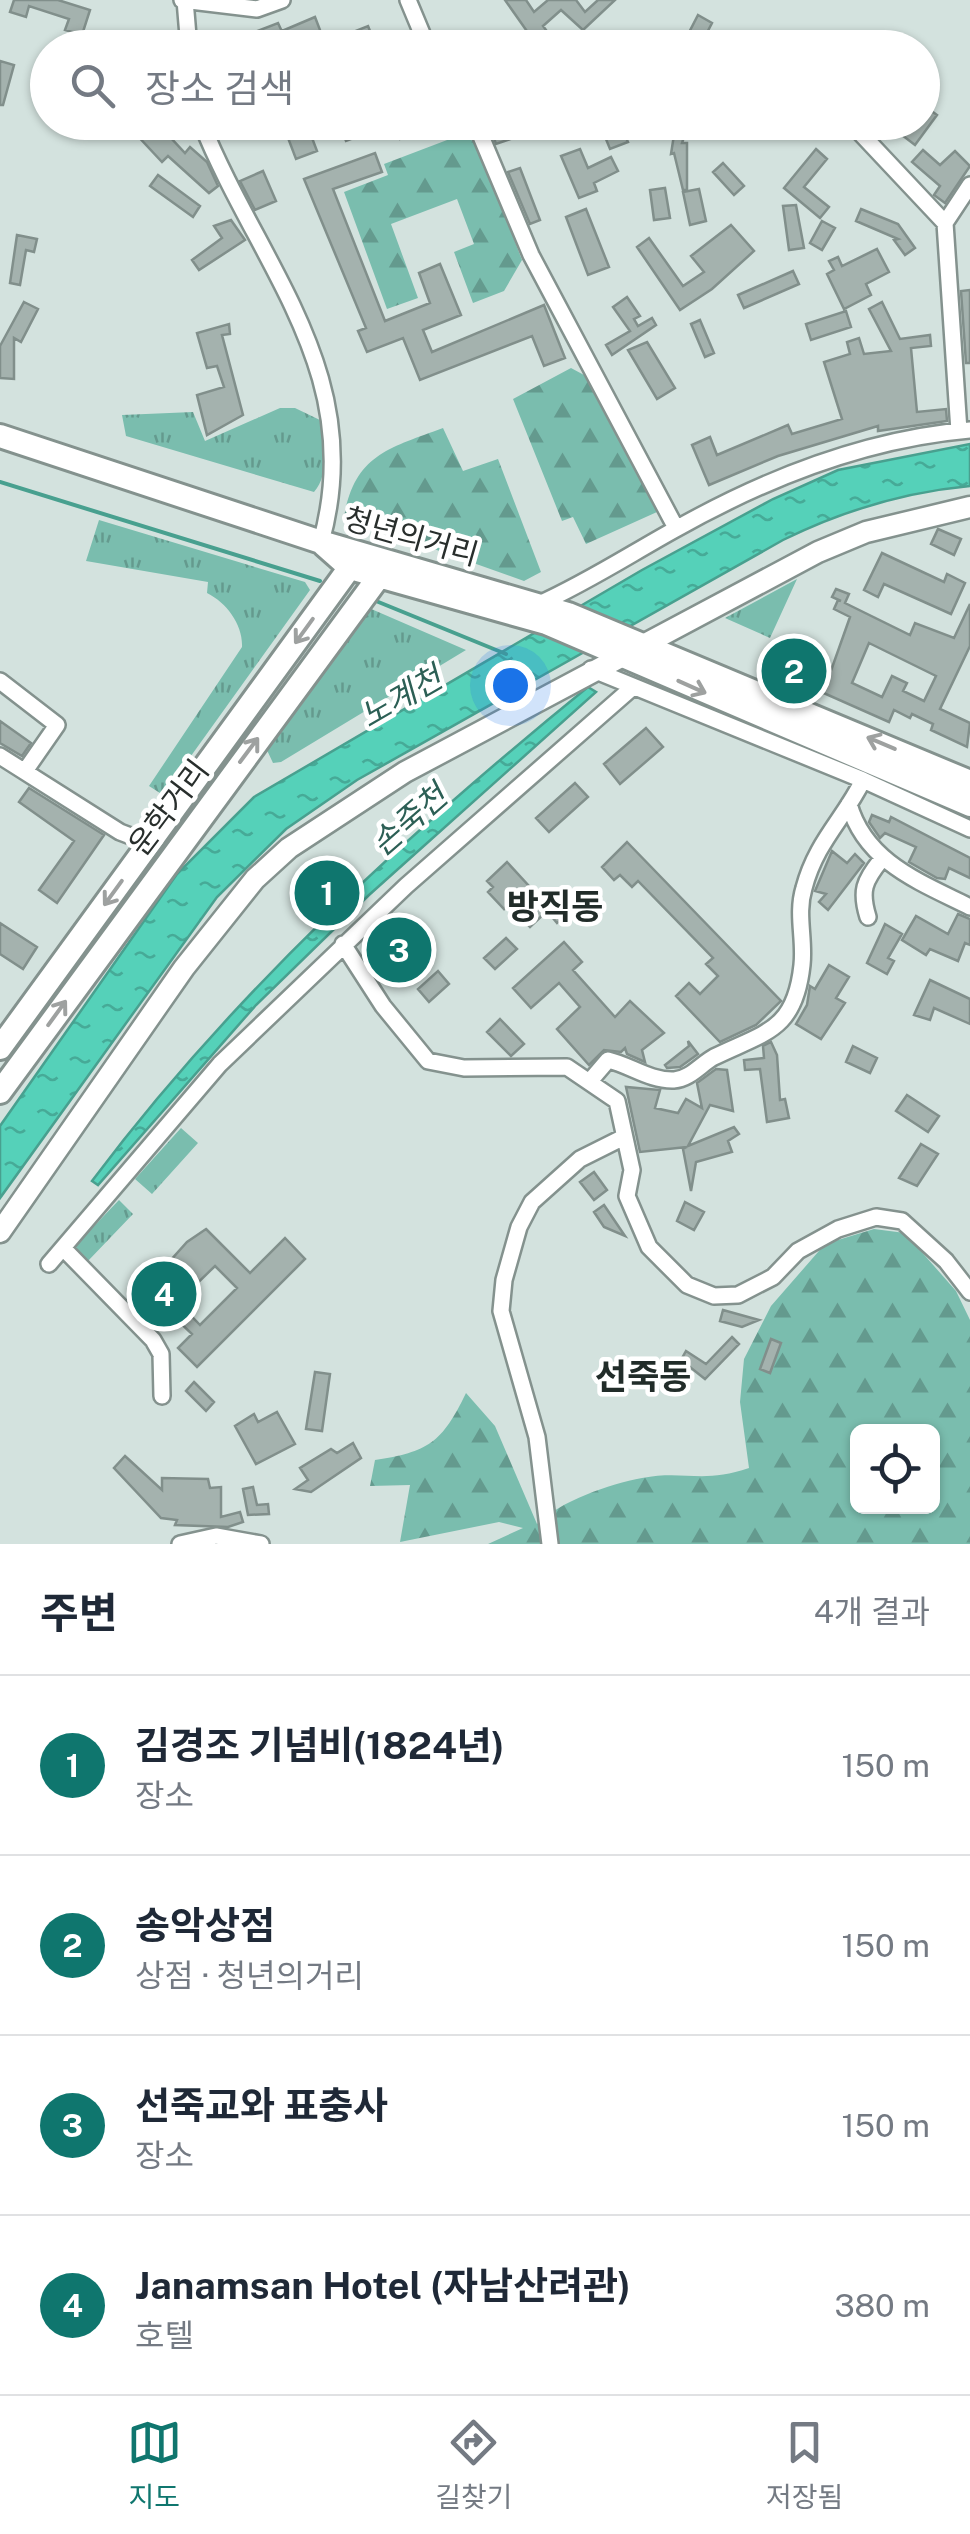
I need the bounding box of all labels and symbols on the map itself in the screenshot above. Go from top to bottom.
street label: 청년의거리 [340,500,483,572]
one-way arrow [294,616,315,644]
pin: 2 [762,634,826,708]
water label: 노계천 [353,657,451,735]
your location [485,660,536,711]
one-way arrow [676,679,707,697]
one-way arrow [866,733,896,751]
one-way arrow [238,737,259,764]
street label: 운학거리 [121,752,216,862]
water label: 손죽천 [363,774,457,863]
pin: 1 [294,856,360,930]
one-way arrow [102,879,123,906]
district label: 방직동 [507,886,603,927]
pin: 3 [366,912,432,988]
one-way arrow [46,999,67,1027]
pin: 4 [132,1256,196,1332]
district label: 선죽동 [595,1356,691,1397]

